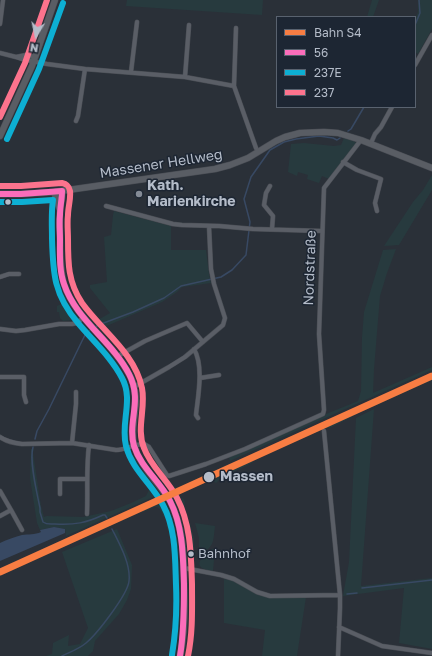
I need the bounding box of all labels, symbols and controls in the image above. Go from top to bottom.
north arrow [16,16,56,56]
legend [276,16,416,108]
text: Bahn S4 [314,25,362,40]
text: N [29,41,39,55]
text: 56 [314,45,328,60]
text: 237E [314,65,342,80]
text: 237 [314,85,334,100]
street label: Massener Hellweg [98,146,224,182]
place label: Kath. Marienkirche [147,178,236,210]
marker: Kath. Marienkirche [134,189,144,199]
unlabelled marker [3,197,13,207]
street label: Nordstraße [300,230,320,306]
place label: Massen [220,469,273,485]
marker: Massen [202,470,216,484]
place label: Bahnhof [198,546,250,562]
marker: Bahnhof [186,549,196,559]

